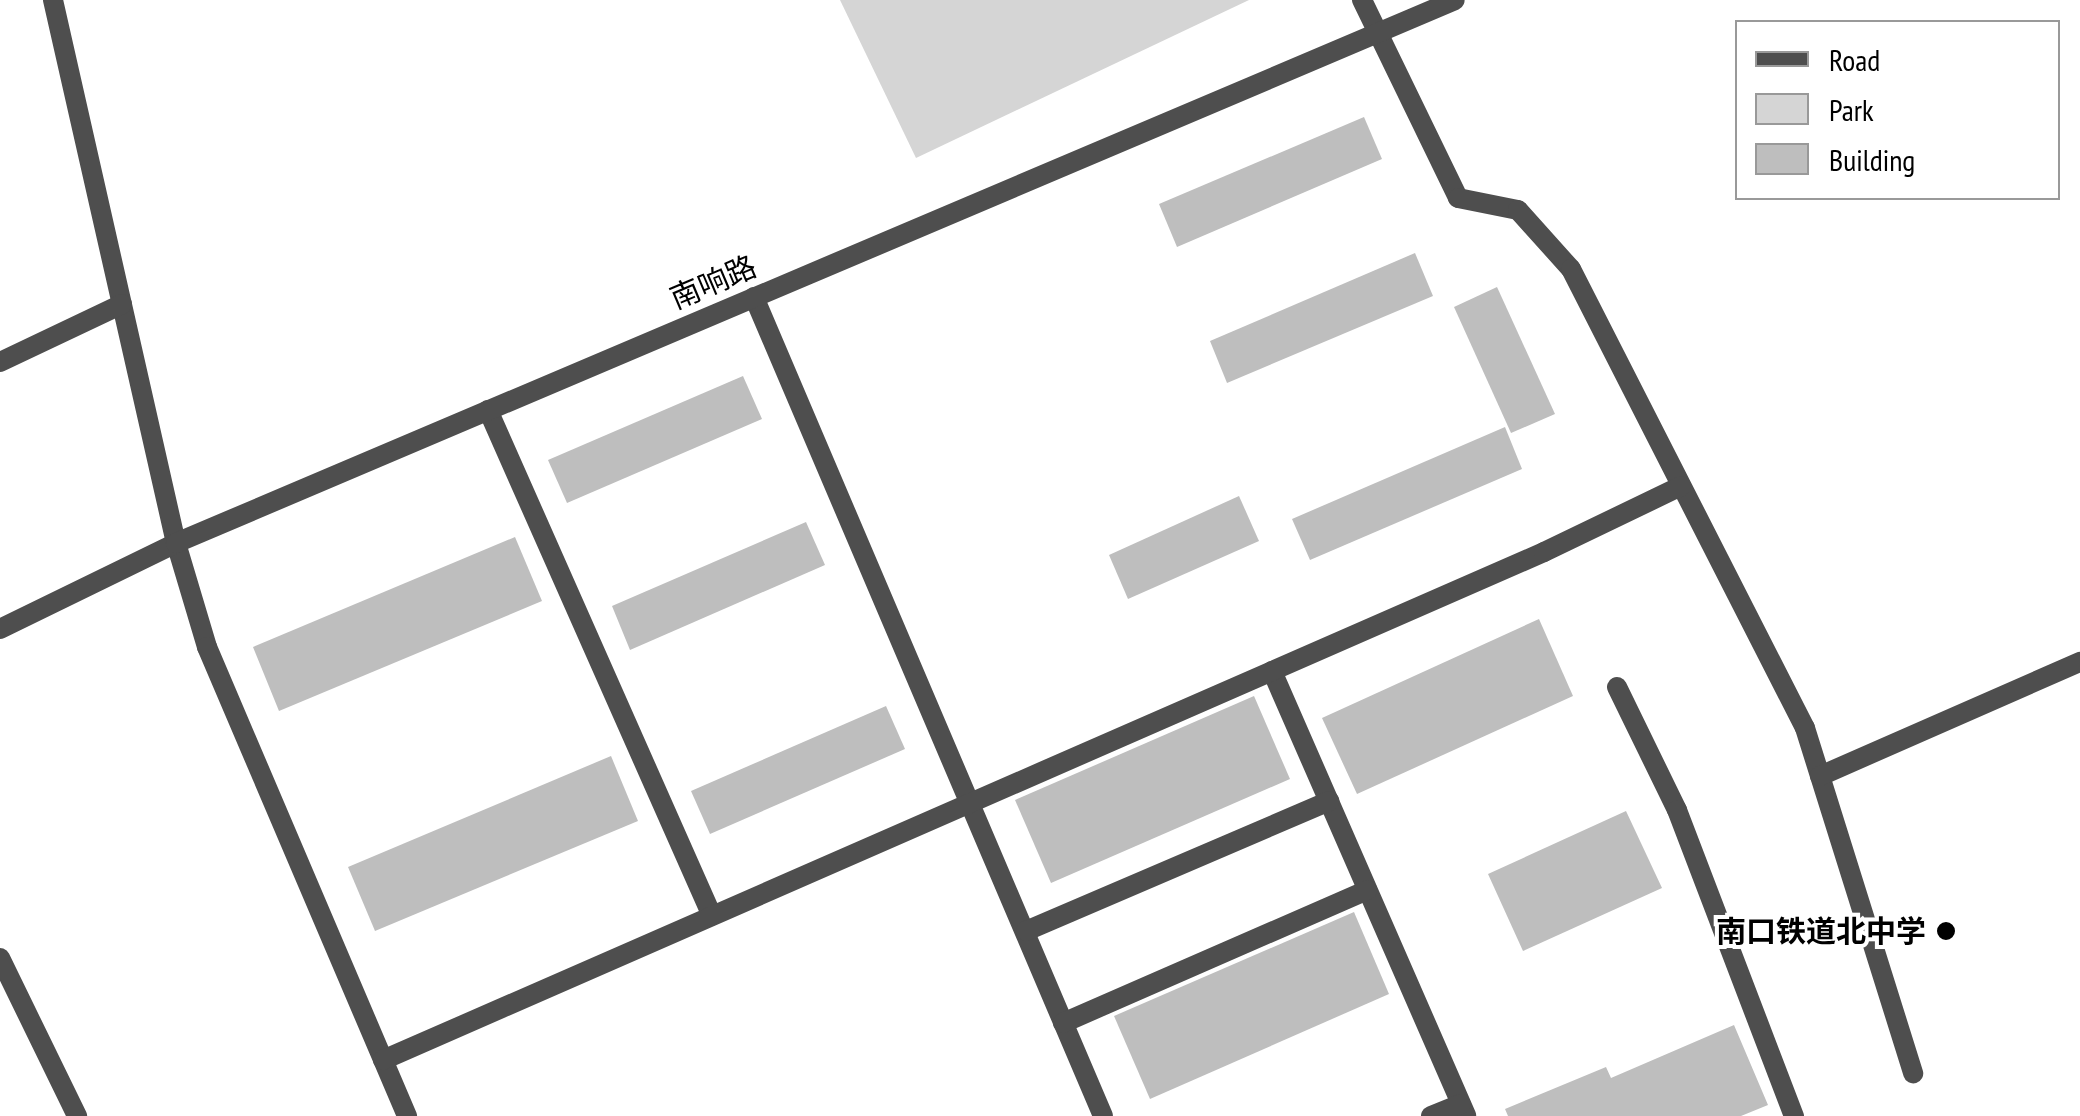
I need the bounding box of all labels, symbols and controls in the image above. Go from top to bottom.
legend [1735,20,2060,200]
text: Road [1829,40,1880,79]
text: Park [1829,90,1874,129]
text: Building [1829,140,1915,179]
street label: 南响路 [665,248,761,316]
place label: 南口铁道北中学 [1716,913,1926,949]
marker: 南口铁道北中学 [1935,920,1957,942]

